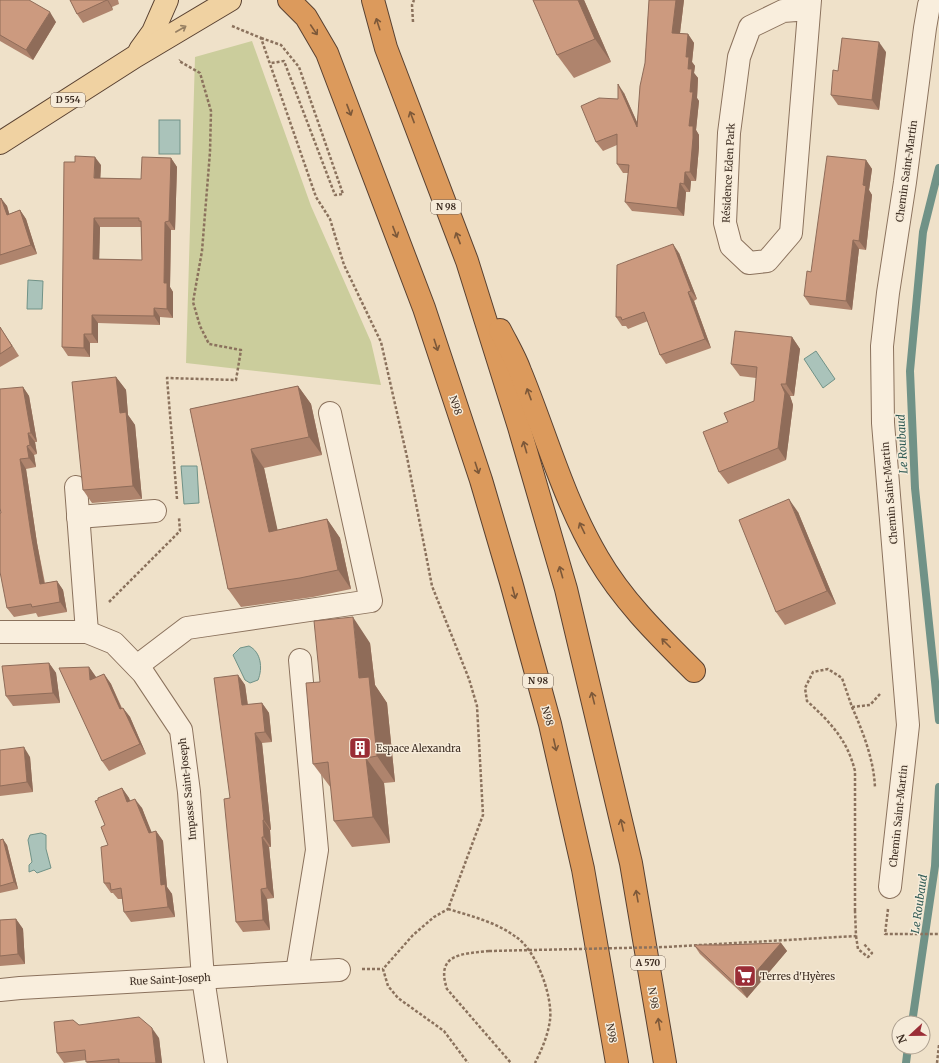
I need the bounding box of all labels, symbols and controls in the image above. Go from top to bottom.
one-way arrow [374,19,382,31]
one-way arrow [175,24,187,32]
one-way arrow [310,24,318,35]
road number: D 554 [51,93,85,107]
one-way arrow [345,104,353,116]
one-way arrow [408,111,416,123]
street label: Chemin Saint-Martin [893,119,920,223]
street label: Résidence Eden Park [719,122,738,223]
road number: N 98 [431,200,461,214]
one-way arrow [392,225,400,237]
one-way arrow [454,233,462,245]
one-way arrow [433,338,441,350]
one-way arrow [524,388,532,400]
street label: N98 [446,394,465,417]
water label: Le Roubaud [893,413,911,474]
one-way arrow [521,441,528,454]
street label: Chemin Saint-Martin [879,441,900,545]
one-way arrow [474,462,482,474]
one-way arrow [578,522,585,534]
one-way arrow [557,566,564,579]
one-way arrow [511,586,518,599]
one-way arrow [661,638,671,648]
road number: N 98 [523,674,553,688]
one-way arrow [588,692,596,705]
street label: N98 [539,705,556,727]
building icon: Espace Alexandra [347,735,373,761]
street label: Impasse Saint-Joseph [176,737,199,841]
one-way arrow [552,738,560,751]
place label: Espace Alexandra [376,742,461,755]
street label: Chemin Saint-Martin [887,764,910,868]
one-way arrow [618,819,625,832]
water label: Le Roubaud [908,873,930,934]
one-way arrow [632,890,640,903]
road number: A 570 [631,956,665,970]
supermarket icon: Terres d'Hyères [732,963,758,989]
place label: Terres d'Hyères [760,970,835,983]
street label: Rue Saint-Joseph [129,971,211,988]
street label: N 98 [645,986,662,1010]
north arrow [891,1015,931,1055]
one-way arrow [654,1018,662,1031]
street label: N98 [603,1022,620,1044]
text: N [893,1032,910,1045]

